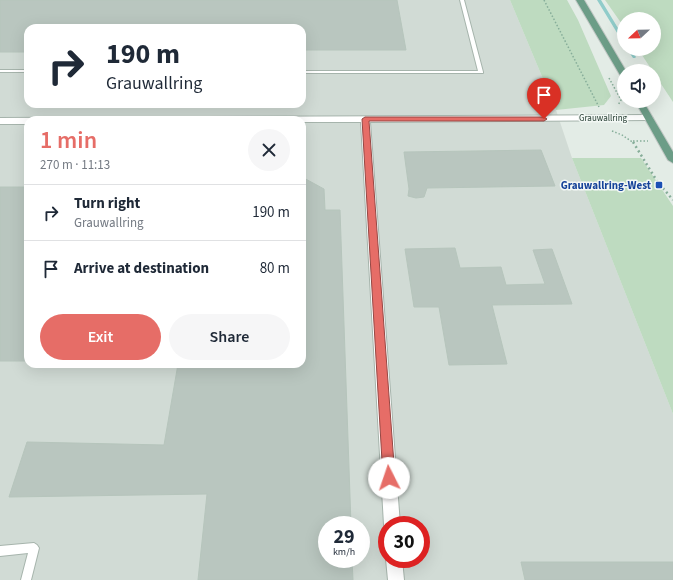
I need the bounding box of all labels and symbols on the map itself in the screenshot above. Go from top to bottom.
north arrow [617,12,661,56]
pin [527,78,561,119]
street label: Grauwallring [579,112,628,125]
place label: Grauwallring-West [561,178,652,193]
marker: Grauwallring-West [654,180,664,190]
position arrow [368,457,410,499]
speed limit sign: 30 [378,516,430,568]

